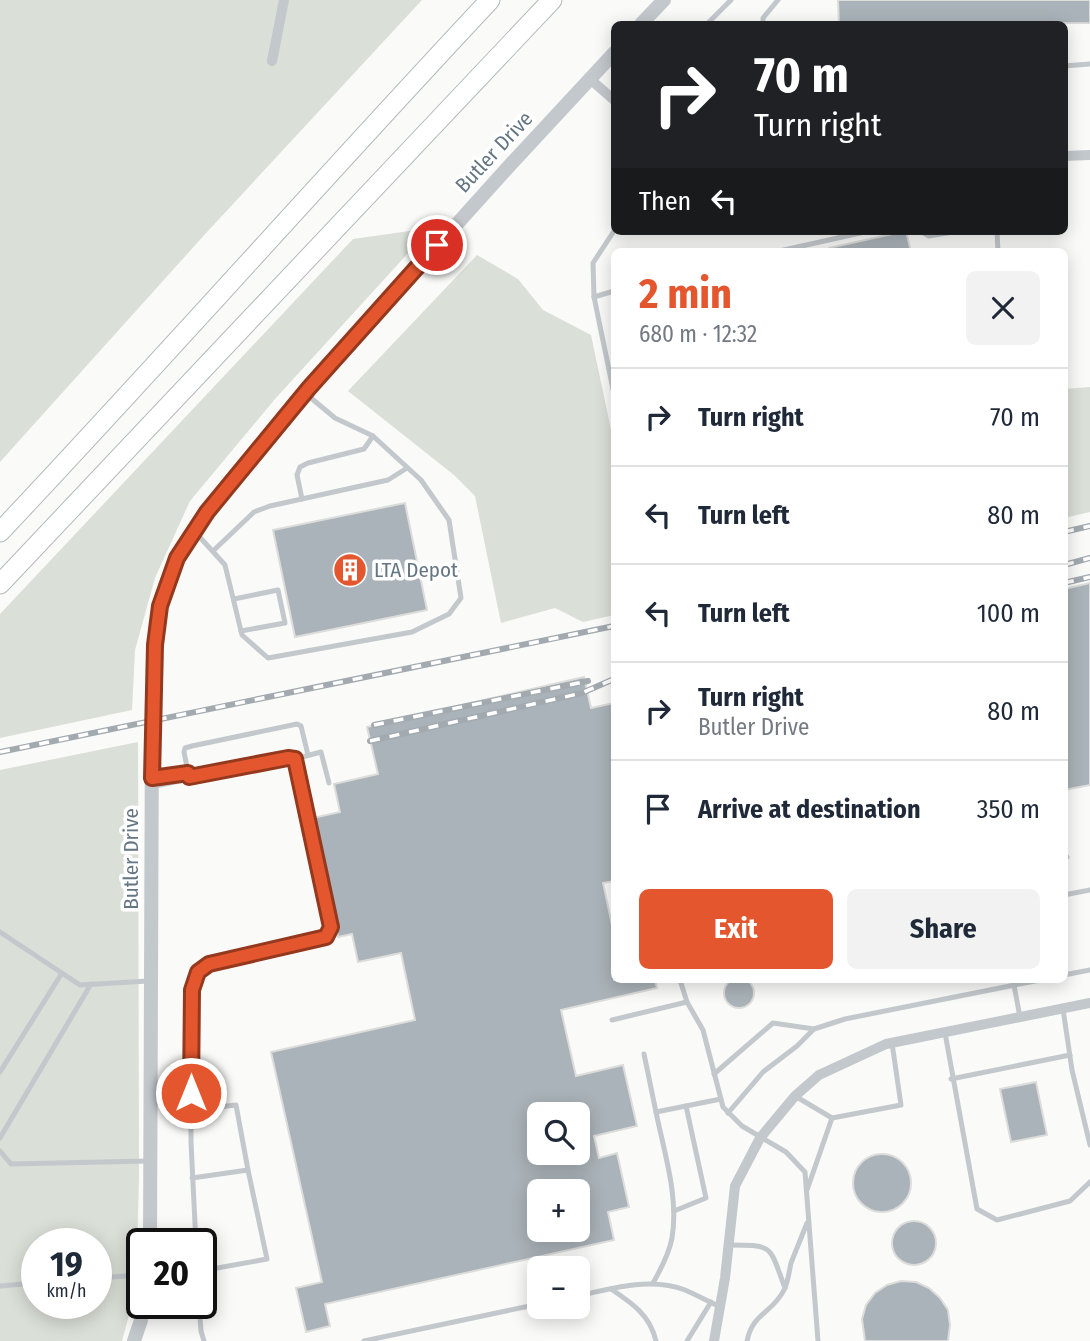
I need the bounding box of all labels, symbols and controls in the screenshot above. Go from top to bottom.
text: 70 m [754,46,849,105]
icon: right [639,49,730,140]
street label: Butler Drive [450,106,538,198]
text: Turn right [754,106,881,144]
icon: left [705,182,743,220]
text: Then [639,186,691,217]
pin [407,215,467,275]
icon: arrive [418,226,456,264]
text: 2 min [639,269,732,319]
button: close [966,271,1040,345]
text: 680 m · 12:32 [639,320,757,348]
icon: right [639,398,677,436]
text: Turn right [698,402,804,433]
text: 70 m [990,402,1040,433]
icon: left [639,496,677,534]
text: Turn left [698,500,790,531]
text: 80 m [987,500,1040,531]
building icon: LTA Depot [331,551,369,589]
place label: LTA Depot [374,557,458,583]
icon: left [639,594,677,632]
text: Turn left [698,598,790,629]
text: 100 m [977,598,1040,629]
text: Turn right [698,682,804,713]
icon: right [639,692,677,730]
text: 80 m [987,696,1040,727]
text: Butler Drive [698,713,809,741]
icon: arrive [639,790,677,828]
text: Arrive at destination [698,794,921,825]
text: 350 m [977,794,1040,825]
street label: Butler Drive [118,808,144,910]
button: Exit [639,889,833,969]
button: Share [847,889,1040,969]
position arrow [154,1056,228,1130]
map controls [527,1102,590,1319]
button: search [527,1102,590,1165]
button: + [527,1179,590,1242]
speed limit sign: 20 [126,1228,217,1319]
text: 19 [50,1243,83,1285]
button: − [527,1256,590,1319]
text: km/h [46,1280,87,1302]

